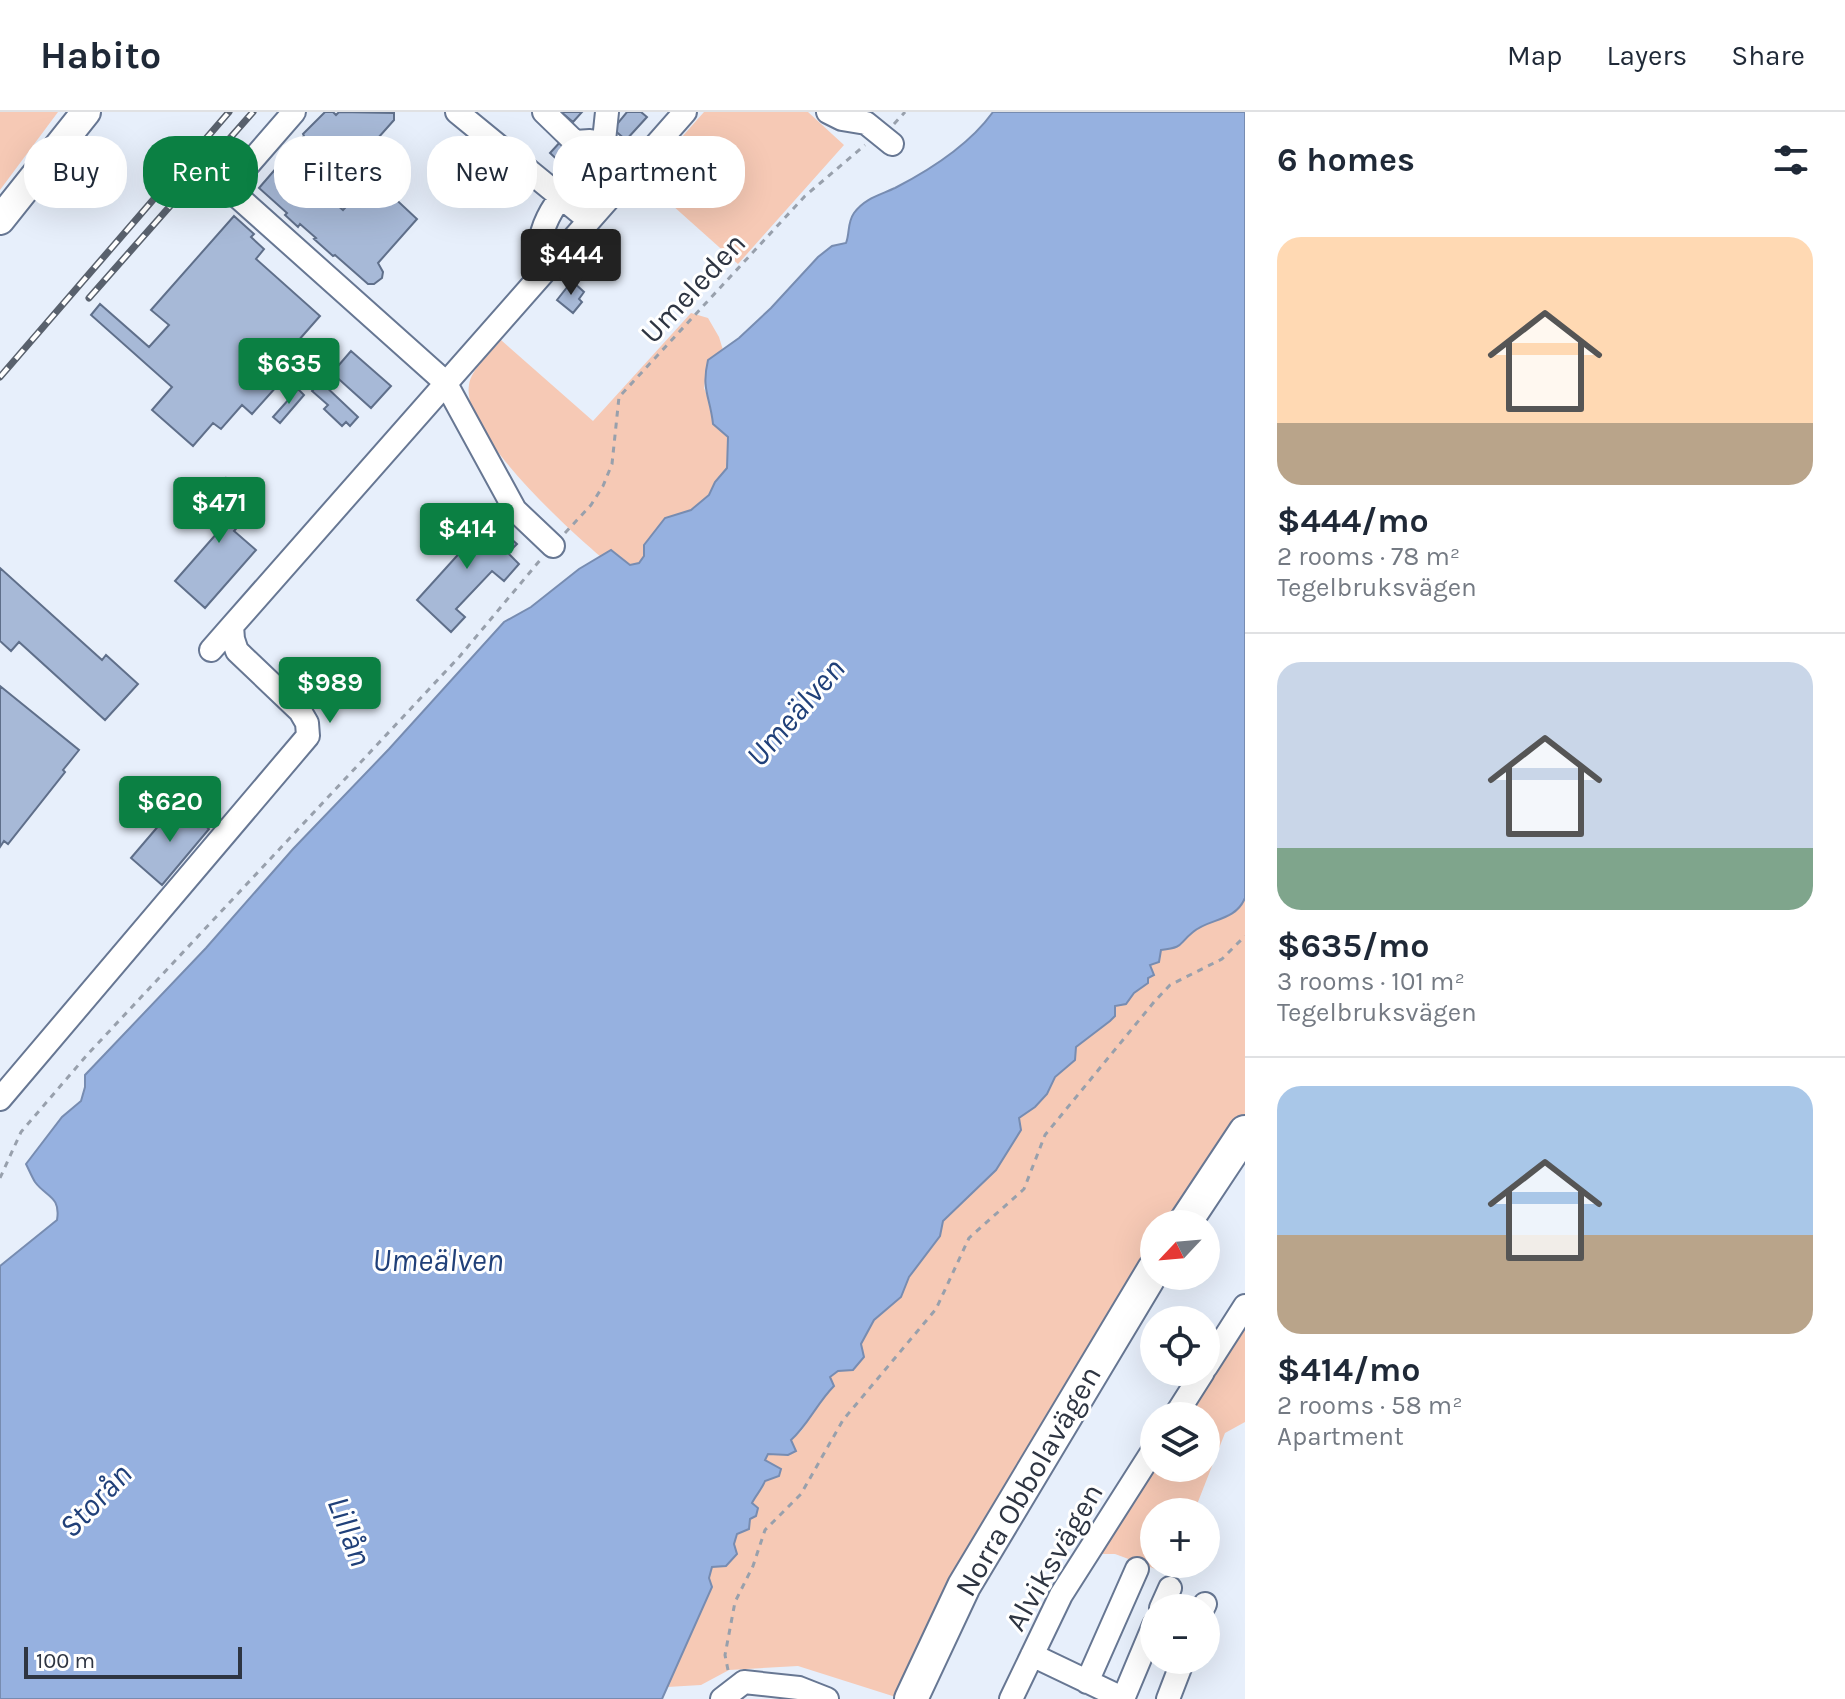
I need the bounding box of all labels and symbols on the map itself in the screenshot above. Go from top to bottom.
street label: Umeleden [633,225,753,351]
pin: $444 [524,229,618,297]
pin: $635 [242,338,336,406]
pin: $471 [172,477,266,545]
pin: $414 [420,503,514,571]
water label: Umeälven [738,651,852,774]
pin: $989 [283,657,377,725]
pin: $620 [123,776,217,844]
north arrow [1140,1210,1220,1290]
water label: Umeälven [372,1242,504,1279]
street label: Norra Obbolavägen [947,1359,1109,1603]
water label: Storån [51,1456,139,1545]
street label: Alviksvägen [997,1477,1111,1637]
water label: Lillån [319,1491,380,1571]
scale bar [24,1643,242,1679]

